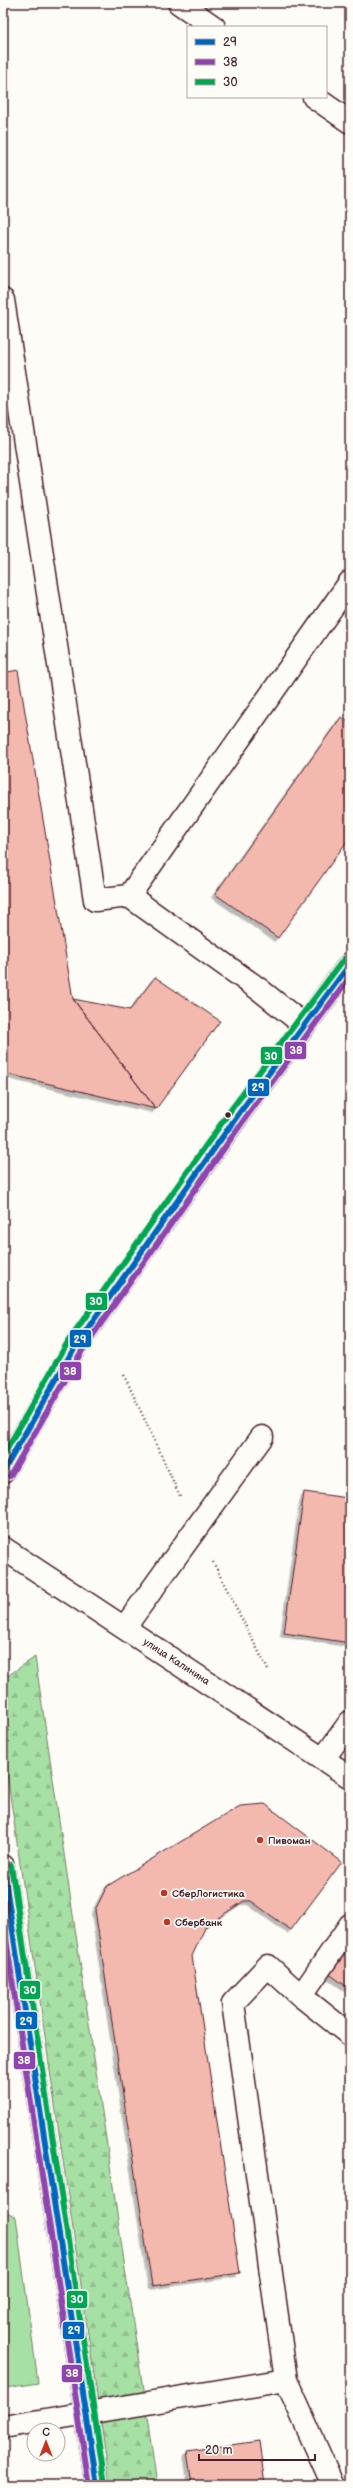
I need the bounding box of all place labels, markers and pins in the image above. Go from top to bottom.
unlabelled marker [223,1110,233,1120]
marker: Пивоман [255,1835,265,1845]
place label: Пивоман [268,1835,311,1847]
marker: СберЛогистика [159,1888,169,1898]
place label: СберЛогистика [172,1888,245,1900]
marker: Сбербанк [162,1917,172,1927]
place label: Сбербанк [175,1917,223,1929]

